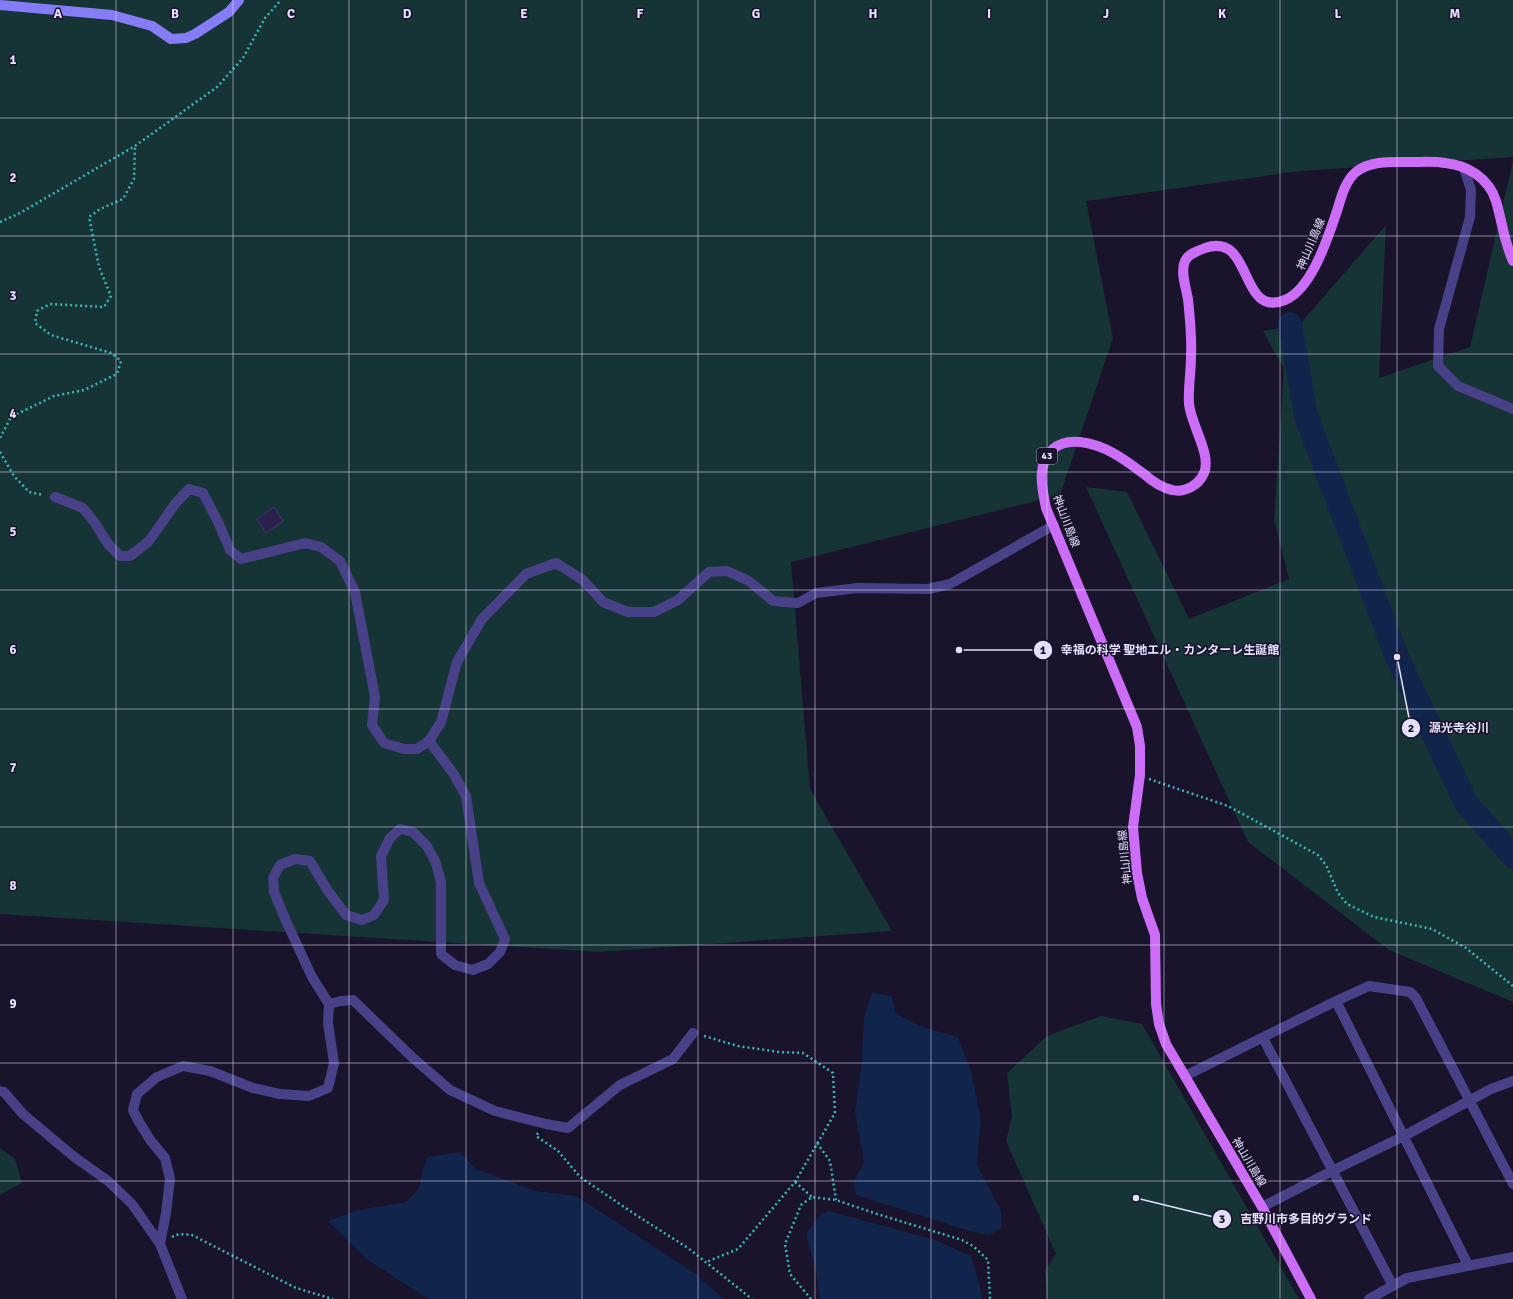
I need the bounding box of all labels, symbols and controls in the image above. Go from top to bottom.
text: A [54,6,63,22]
text: B [171,6,179,22]
text: C [287,6,295,22]
text: D [403,6,412,22]
text: E [520,6,528,22]
text: F [637,6,644,22]
text: G [752,6,760,22]
text: H [869,6,877,22]
text: I [987,6,991,22]
text: J [1103,6,1109,22]
text: K [1218,6,1226,22]
text: L [1335,6,1342,22]
text: M [1450,6,1461,22]
text: 1 [9,52,17,68]
text: 2 [9,170,17,186]
street label: 神山川島線 [1294,216,1328,272]
text: 3 [9,288,17,304]
text: 4 [9,406,17,422]
road number: 43 [1037,448,1057,464]
street label: 神山川島線 [1050,493,1082,549]
text: 5 [9,524,17,540]
callout: 幸福の科学 聖地エル・カンターレ生誕館 [1033,638,1287,662]
text: 6 [9,642,17,658]
text: 1 [1040,643,1047,658]
text: 幸福の科学 聖地エル・カンターレ生誕館 [1061,643,1279,658]
callout: 源光寺谷川 [1401,716,1497,740]
text: 2 [1408,721,1414,736]
text: 源光寺谷川 [1429,721,1489,736]
text: 7 [9,760,17,776]
street label: 神山川島線 [1116,829,1134,885]
text: 8 [9,878,17,894]
text: 9 [9,996,17,1012]
street label: 神山川島線 [1229,1135,1269,1189]
callout: 吉野川市多目的グランド [1212,1207,1380,1231]
text: 3 [1219,1212,1225,1227]
text: 吉野川市多目的グランド [1240,1212,1372,1227]

